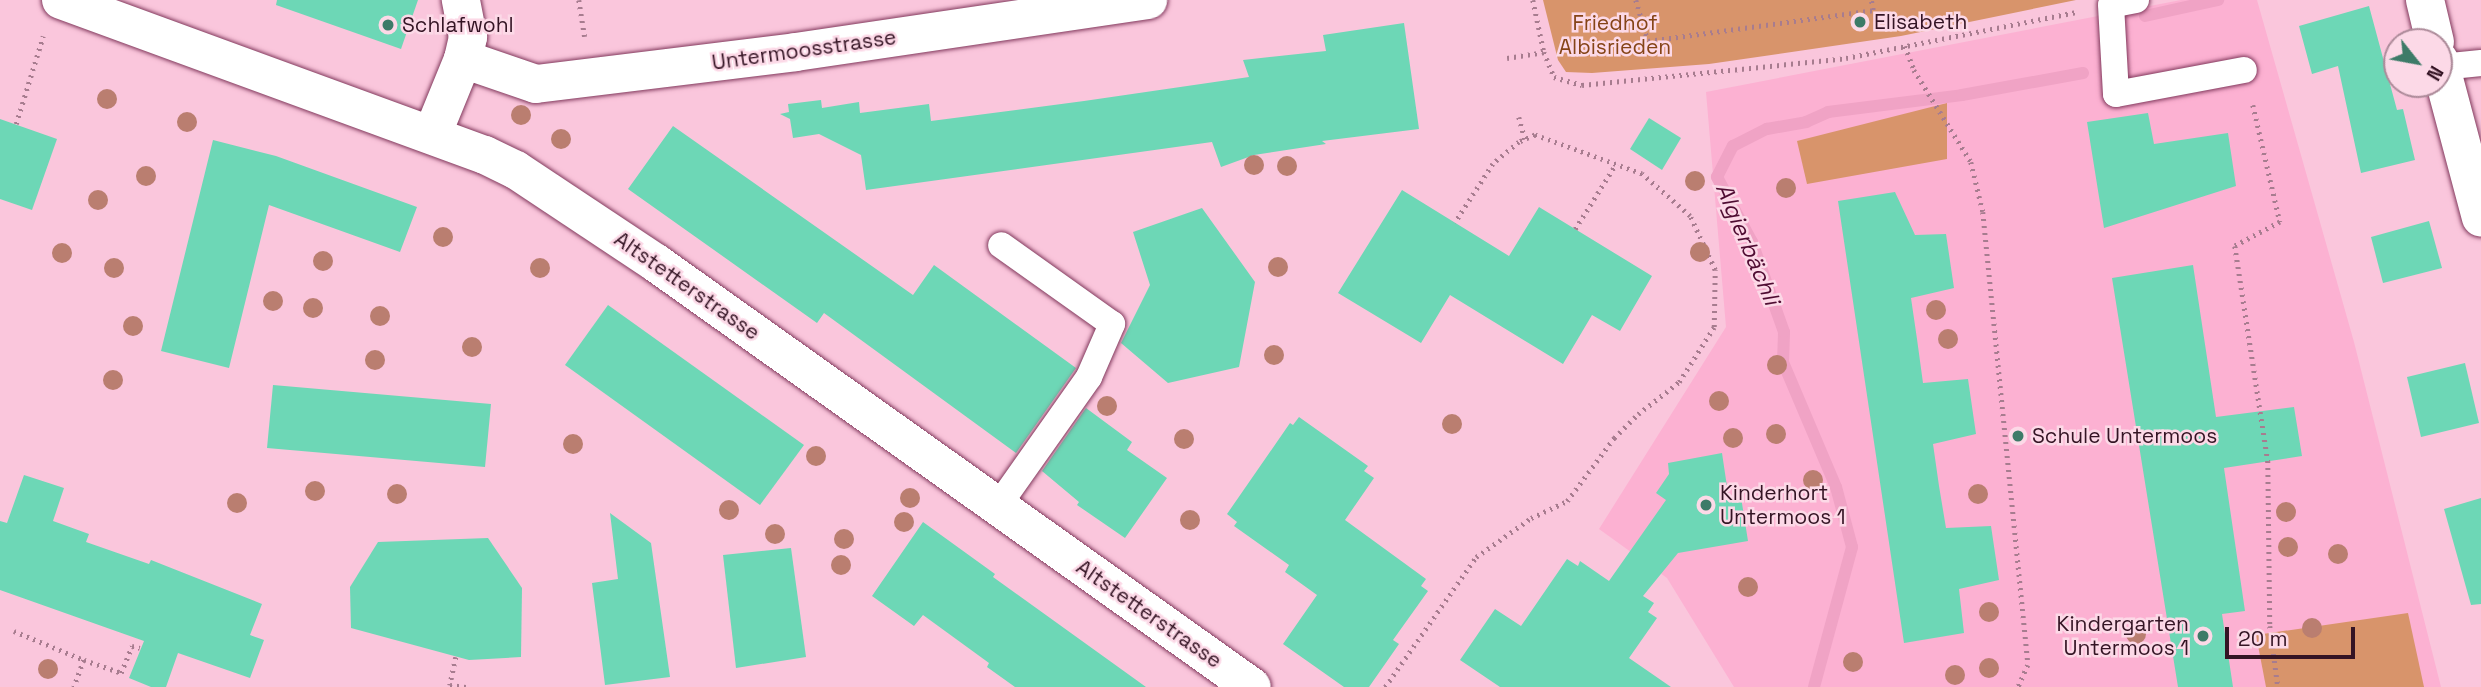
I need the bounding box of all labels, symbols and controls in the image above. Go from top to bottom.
place label: Elisabeth [1874,9,1967,35]
park label: Friedhof Albisrieden [1559,10,1671,60]
place label: Schlafwohl [402,12,514,38]
marker: Elisabeth [1852,14,1868,30]
marker: Schlafwohl [380,17,396,33]
street label: Untermoosstrasse [710,25,898,75]
north arrow [2383,28,2453,98]
text: N [2421,61,2449,85]
water label: Algierbächli [1710,179,1786,309]
street label: Altstetterstrasse [609,226,765,346]
place label: Schule Untermoos [2032,423,2217,449]
marker: Schule Untermoos [2010,428,2026,444]
place label: Kinderhort Untermoos 1 [1720,480,1845,530]
marker: Kinderhort Untermoos 1 [1698,497,1714,513]
street label: Altstetterstrasse [1071,554,1227,674]
place label: Kindergarten Untermoos 1 [2057,611,2189,661]
scale bar [2229,614,2358,658]
text: 20 m [2238,625,2288,652]
marker: Kindergarten Untermoos 1 [2195,628,2211,644]

